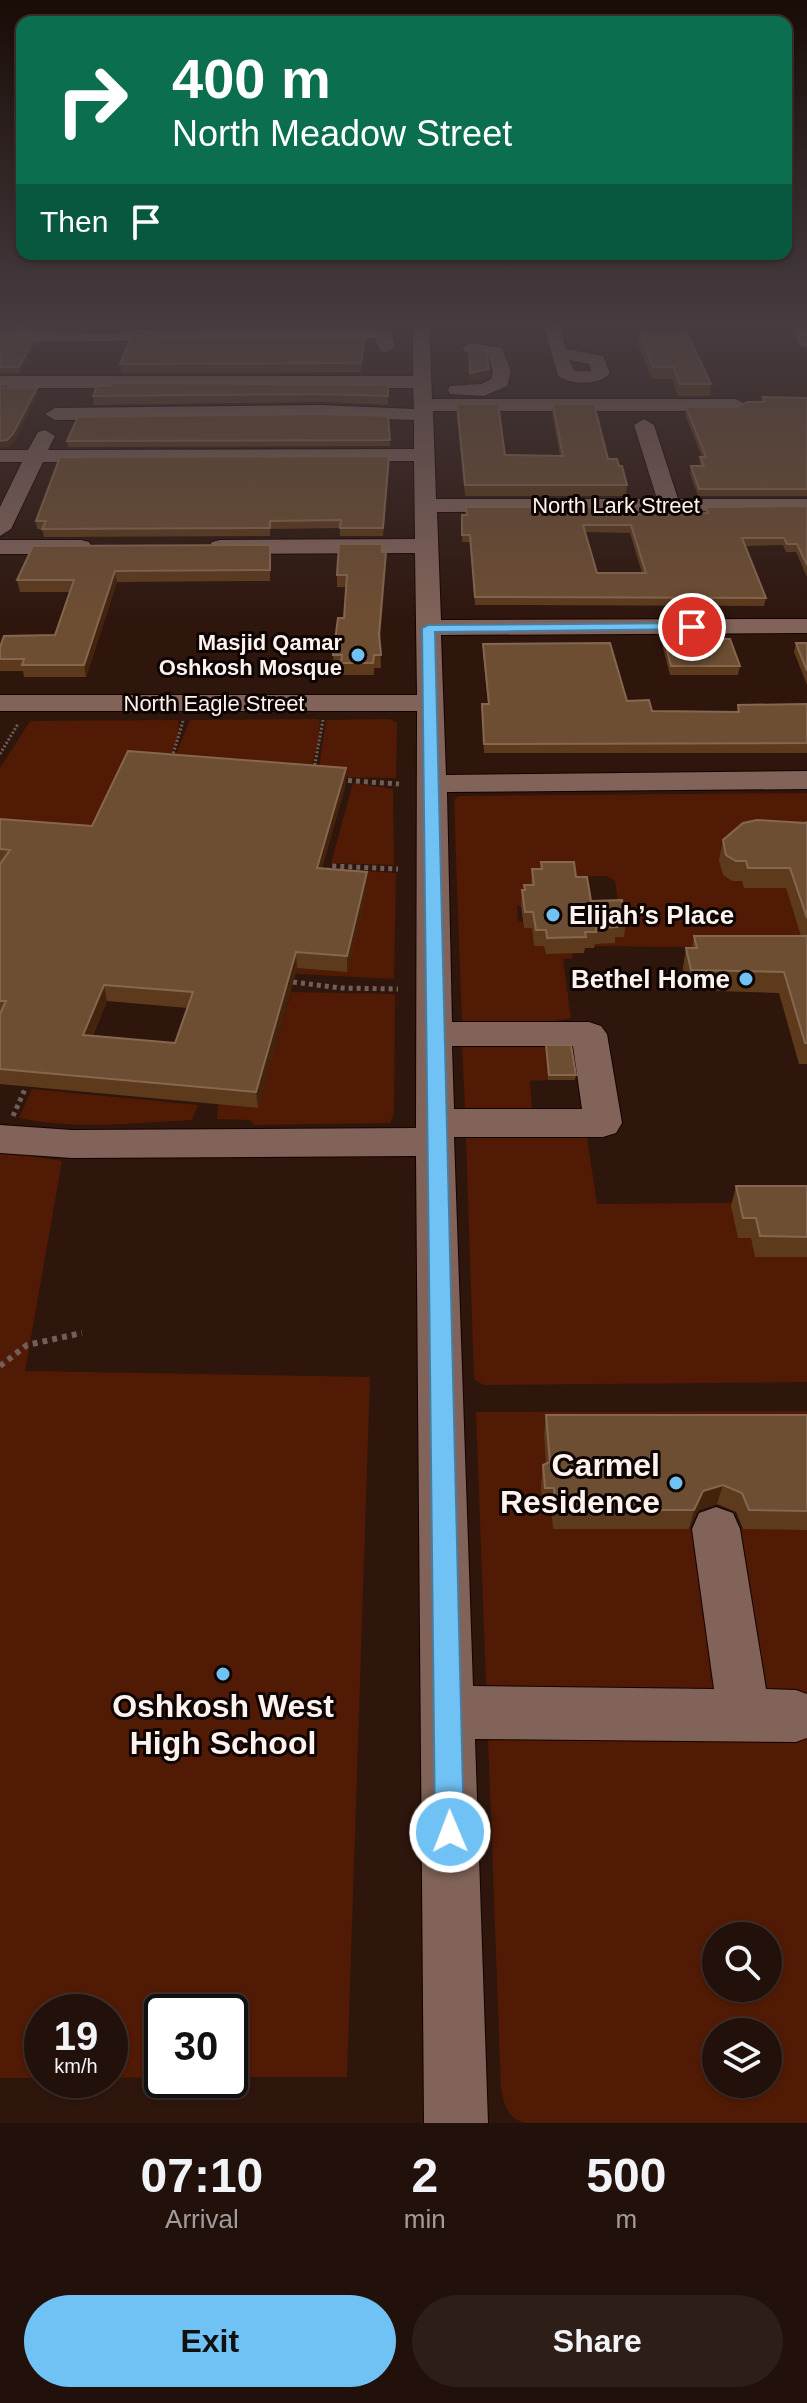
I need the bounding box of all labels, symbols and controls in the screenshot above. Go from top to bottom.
text: 400 m [172,47,331,110]
icon: right [40,48,144,152]
text: North Meadow Street [172,113,512,154]
icon: arrive [124,200,168,244]
text: Then [40,205,108,238]
street label: North Lark Street [532,493,700,518]
pin [658,593,726,661]
icon: arrive [670,605,714,649]
place label: Masjid Qamar Oshkosh Mosque [159,630,342,680]
marker: Masjid Qamar Oshkosh Mosque [349,646,367,664]
street label: North Eagle Street [124,691,304,716]
place label: Elijah’s Place [569,900,734,930]
marker: Elijah’s Place [544,906,562,924]
place label: Bethel Home [571,964,730,994]
marker: Bethel Home [737,970,755,988]
place label: Carmel Residence [500,1447,660,1520]
marker: Carmel Residence [667,1474,685,1492]
marker: Oshkosh West High School [214,1665,232,1683]
place label: Oshkosh West High School [112,1688,334,1761]
position arrow [408,1790,492,1874]
map controls [702,1922,782,2098]
button: search [702,1922,782,2002]
speed limit sign: 30 [144,1994,248,2098]
text: 19 [54,2014,98,2058]
button: layers [702,2018,782,2098]
text: km/h [54,2055,98,2077]
text: 07:10 [141,2149,263,2202]
text: 2 [411,2149,438,2202]
text: 500 [586,2149,666,2202]
text: Arrival [165,2204,239,2234]
text: min [404,2204,446,2234]
text: m [616,2204,637,2234]
button: Exit [24,2295,396,2387]
button: Share [412,2295,783,2387]

